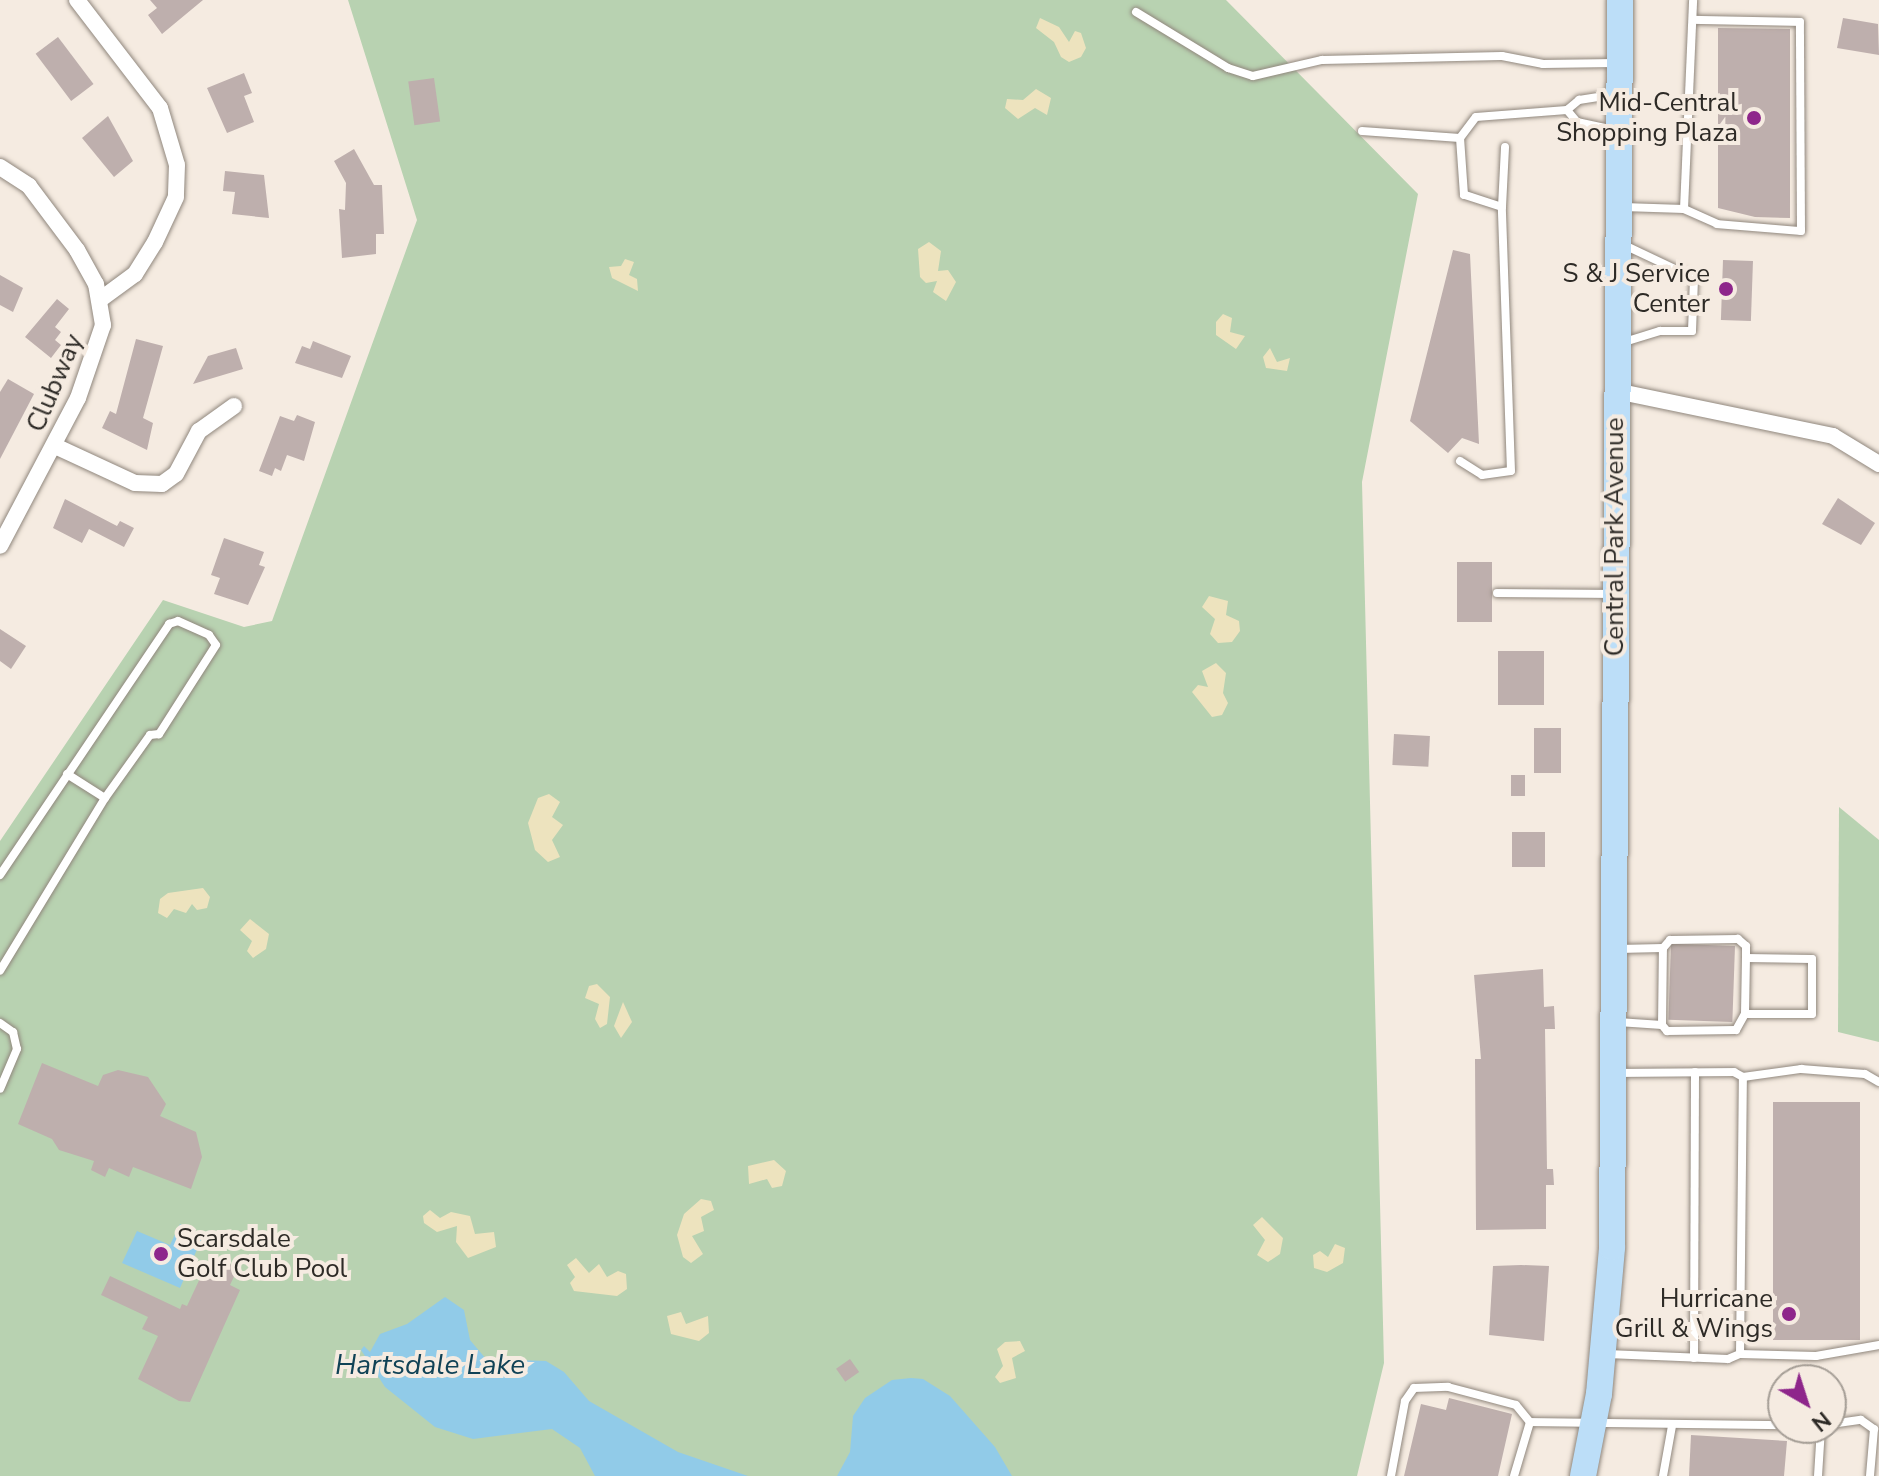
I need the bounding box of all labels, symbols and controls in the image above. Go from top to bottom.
place label: Mid-Central Shopping Plaza [1556,87,1738,148]
marker: Mid-Central Shopping Plaza [1745,109,1763,127]
place label: S & J Service Center [1563,258,1710,320]
marker: S & J Service Center [1717,280,1735,298]
street label: Clubway [20,329,90,437]
street label: Central Park Avenue [1599,418,1631,656]
place label: Scarsdale Golf Club Pool [177,1223,347,1284]
marker: Scarsdale Golf Club Pool [152,1245,170,1263]
place label: Hurricane Grill & Wings [1615,1283,1773,1344]
marker: Hurricane Grill & Wings [1780,1305,1798,1323]
water label: Hartsdale Lake [335,1348,525,1382]
north arrow [1767,1364,1847,1444]
text: N [1805,1404,1837,1438]

